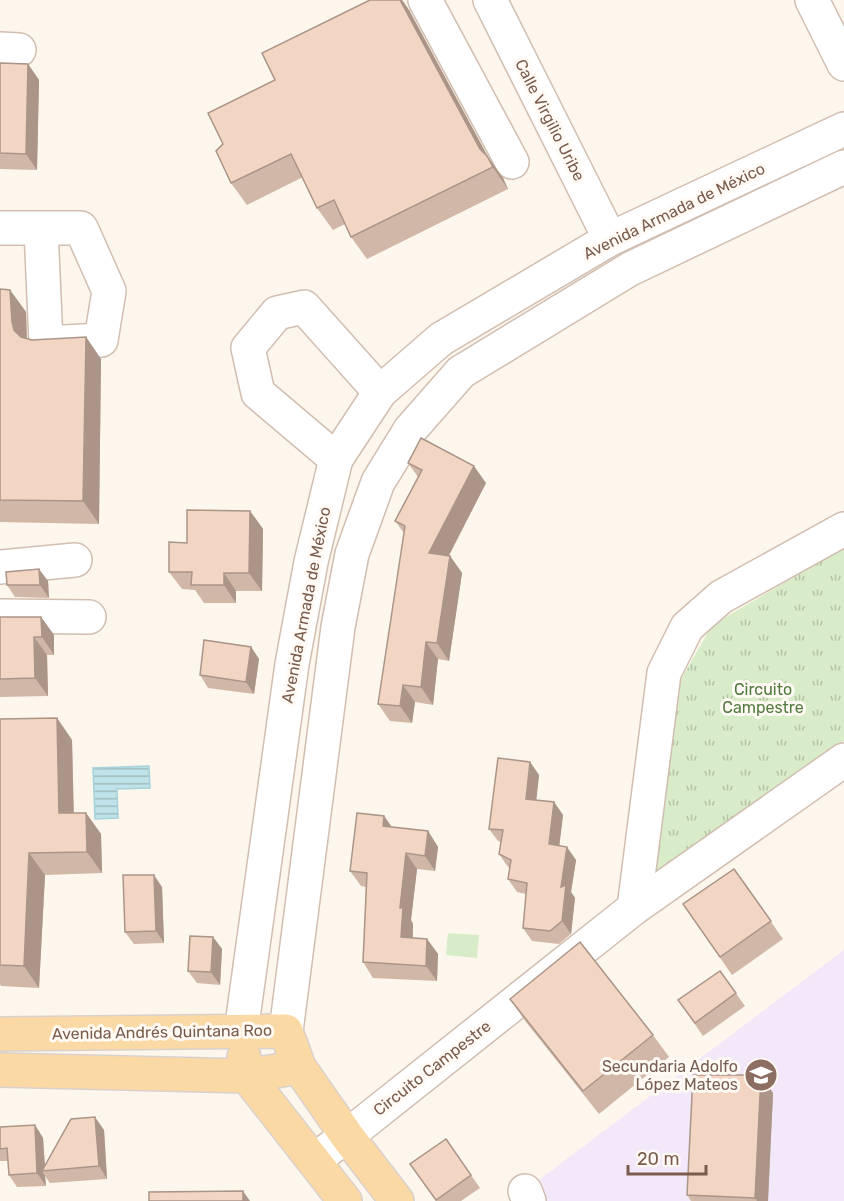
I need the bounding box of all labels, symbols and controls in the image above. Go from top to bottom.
street label: Calle Virgilio Uribe [511,56,589,184]
street label: Avenida Armada de México [580,159,768,263]
street label: Avenida Armada de México [278,505,334,705]
park label: Circuito Campestre [722,680,804,717]
street label: Circuito Campestre [370,1016,494,1120]
street label: Avenida Andrés Quintana Roo [52,1021,272,1043]
place label: Secundaria Adolfo López Mateos [602,1057,738,1094]
school or university icon: Secundaria Adolfo López Mateos [743,1057,779,1093]
scale bar [628,1138,706,1176]
text: 20 m [637,1148,679,1170]

